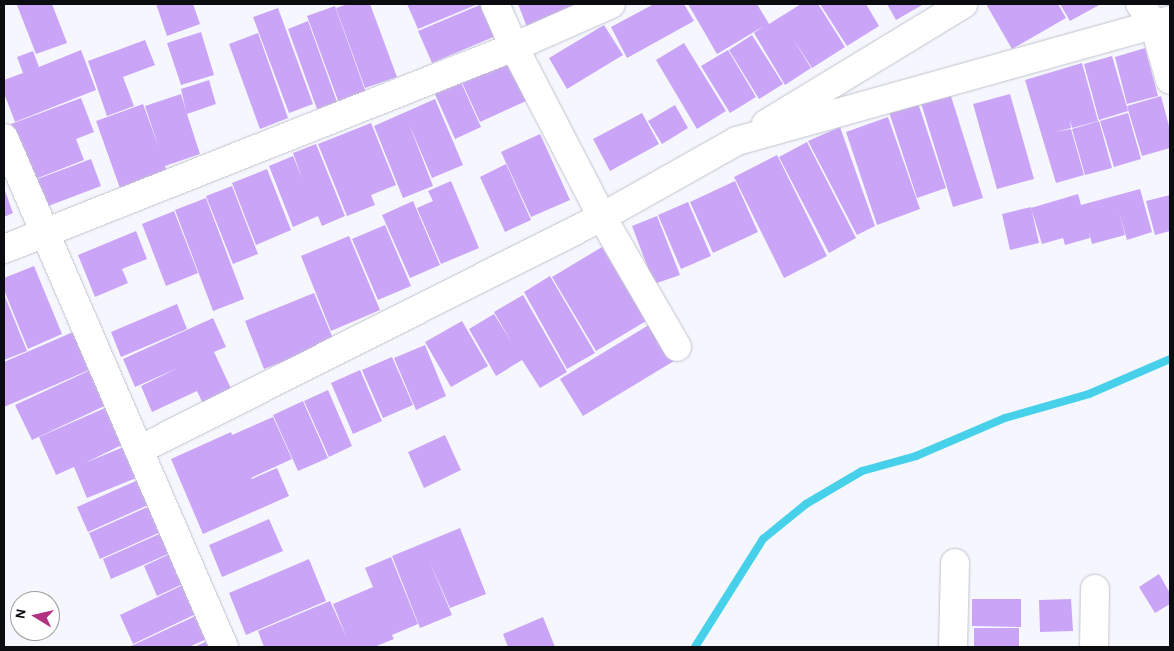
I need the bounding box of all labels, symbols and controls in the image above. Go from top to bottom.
north arrow [10,591,60,641]
text: N [13,608,29,620]

